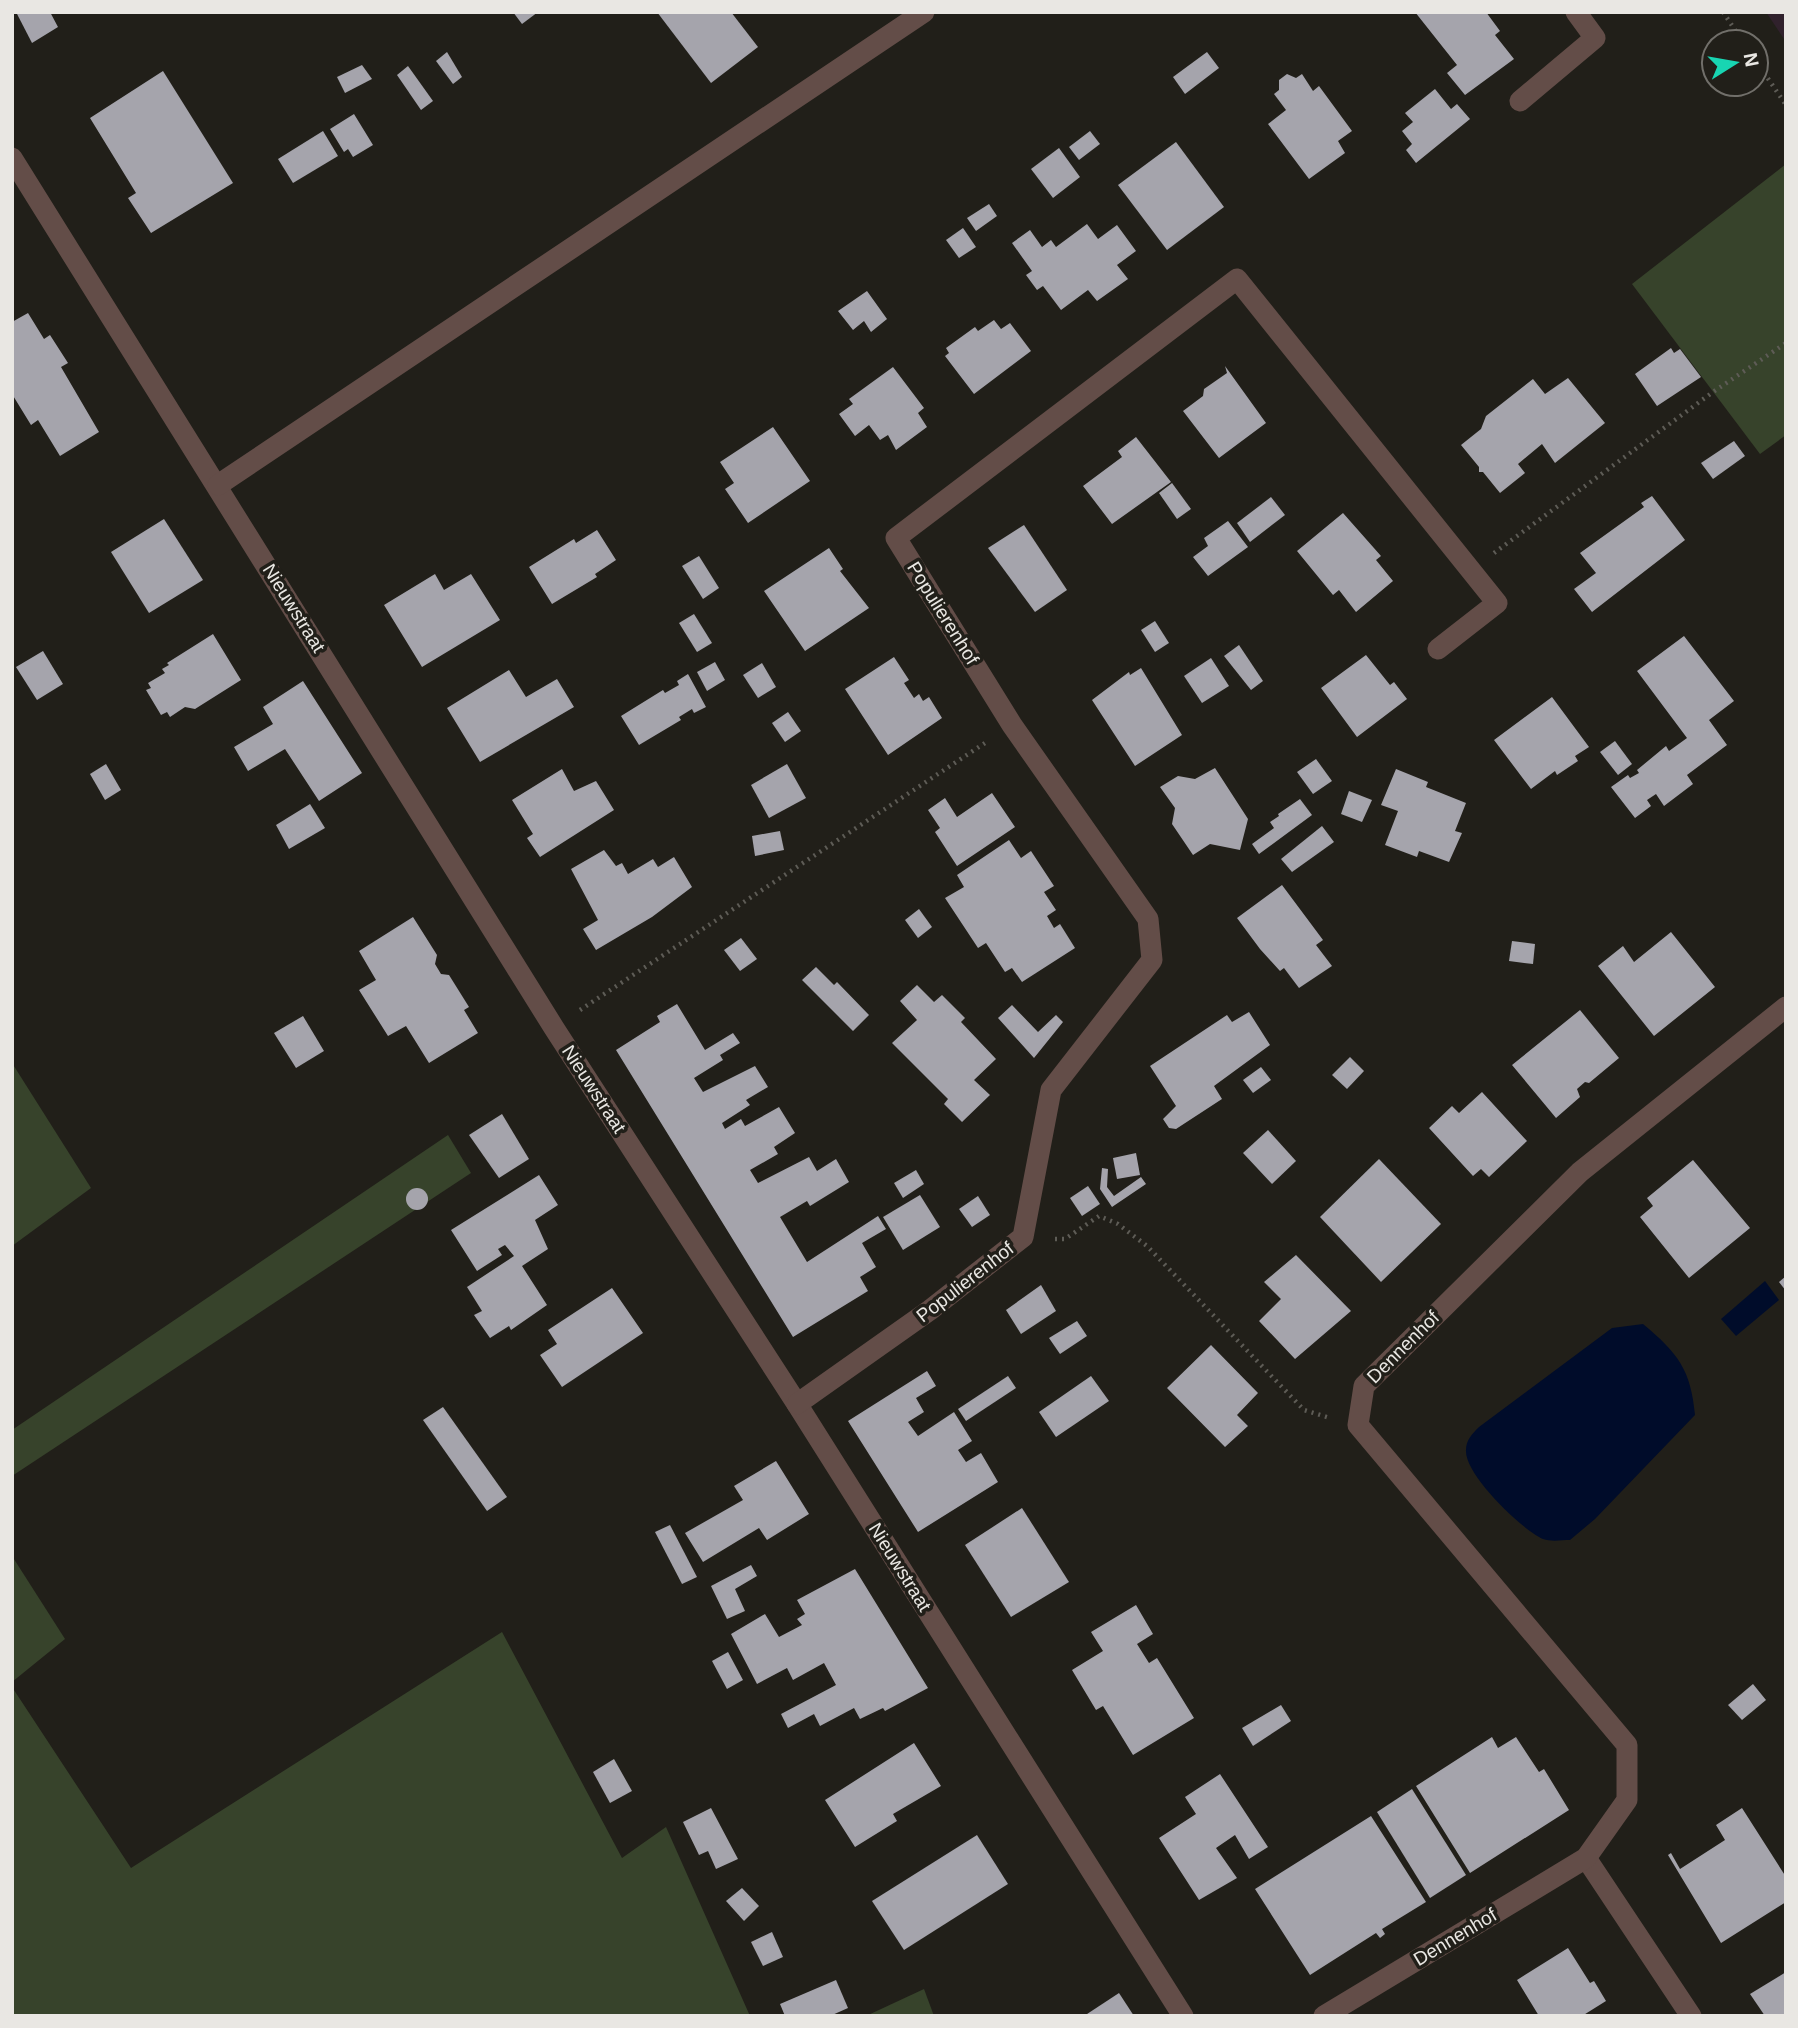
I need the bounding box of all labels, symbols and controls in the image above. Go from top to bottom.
north arrow [1700,28,1770,98]
text: N [1740,51,1763,69]
street label: Populierenhof [903,558,983,669]
street label: Nieuwstraat [259,560,330,657]
street label: Nieuwstraat [558,1041,631,1137]
street label: Populierenhof [912,1237,1018,1326]
street label: Dennenhof [1363,1306,1444,1387]
street label: Nieuwstraat [865,1519,936,1616]
street label: Dennenhof [1410,1904,1501,1970]

